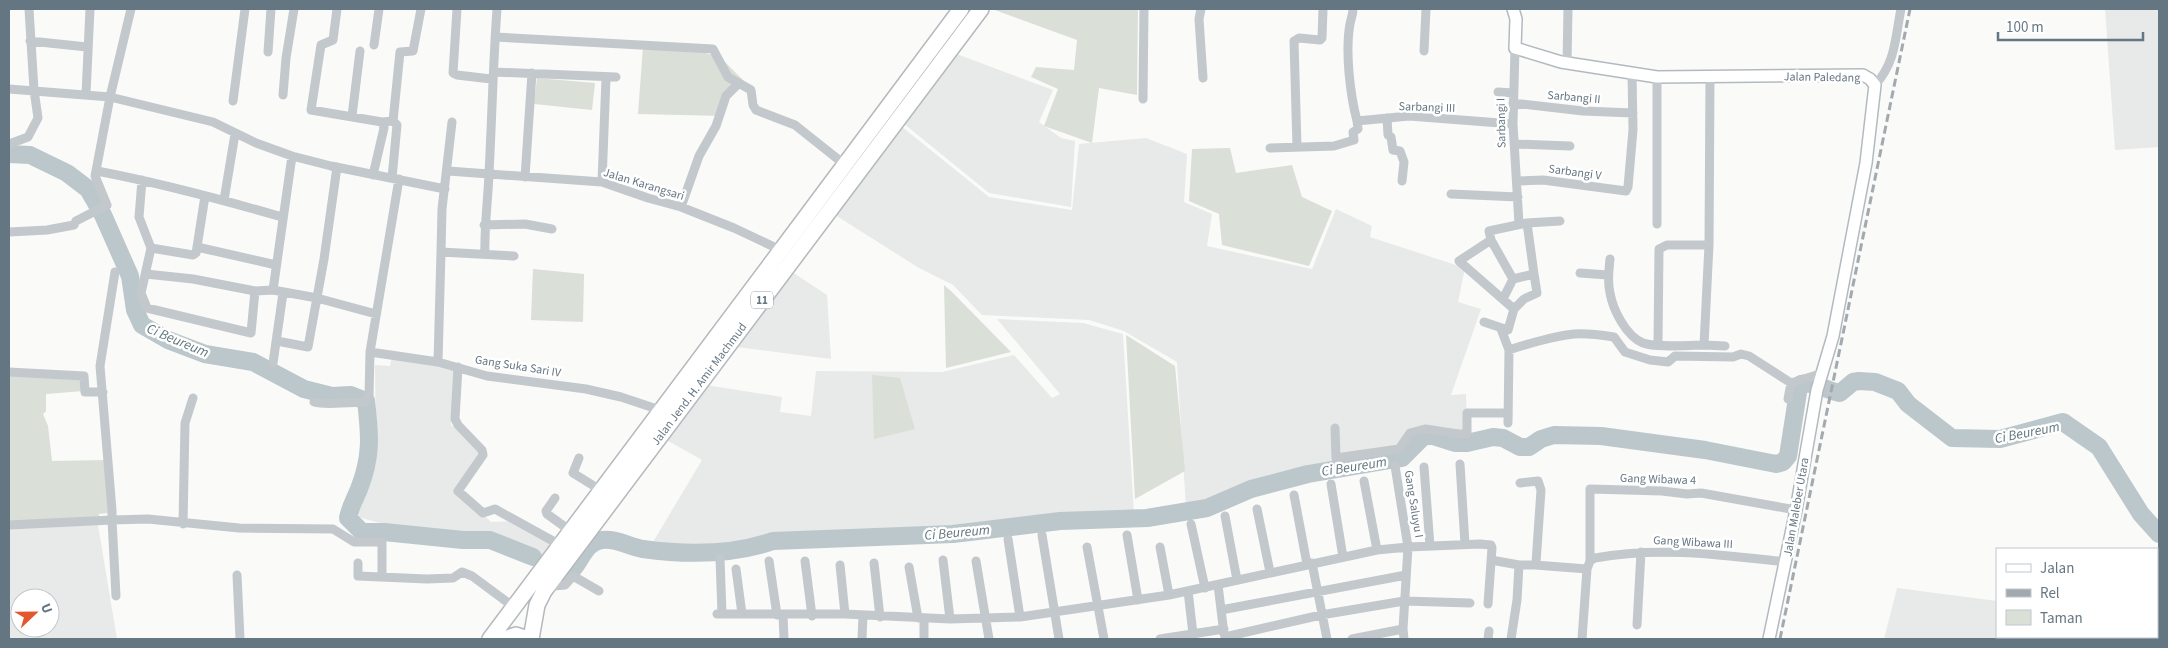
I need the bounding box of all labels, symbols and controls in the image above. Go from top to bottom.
scale bar [1998,10,2143,42]
text: 100 m [2006,17,2044,38]
street label: Jalan Paledang [1784,68,1860,87]
street label: Sarbangi II [1547,87,1601,108]
street label: Sarbangi III [1398,98,1456,117]
street label: Sarbangi I [1493,98,1510,148]
street label: Sarbangi V [1547,160,1603,185]
street label: Jalan Karangsari [601,164,686,205]
road number: 11 [751,292,773,308]
water label: Ci Beureum [143,319,212,363]
street label: Jalan Jend. H. Amir Machmud [648,320,751,449]
street label: Gang Suka Sari IV [474,351,563,382]
water label: Ci Beureum [1993,417,2061,449]
water label: Ci Beureum [1320,452,1388,482]
street label: Jalan Maleber Utara [1779,456,1814,558]
street label: Gang Saluyu I [1400,469,1427,539]
street label: Gang Wibawa 4 [1620,470,1696,489]
water label: Ci Beureum [923,520,991,546]
street label: Gang Wibawa III [1653,532,1733,553]
legend [1996,548,2158,638]
text: Jalan [2040,558,2074,579]
text: Rel [2040,583,2060,604]
north arrow [10,588,60,638]
text: U [35,600,57,617]
text: Taman [2040,608,2083,629]

